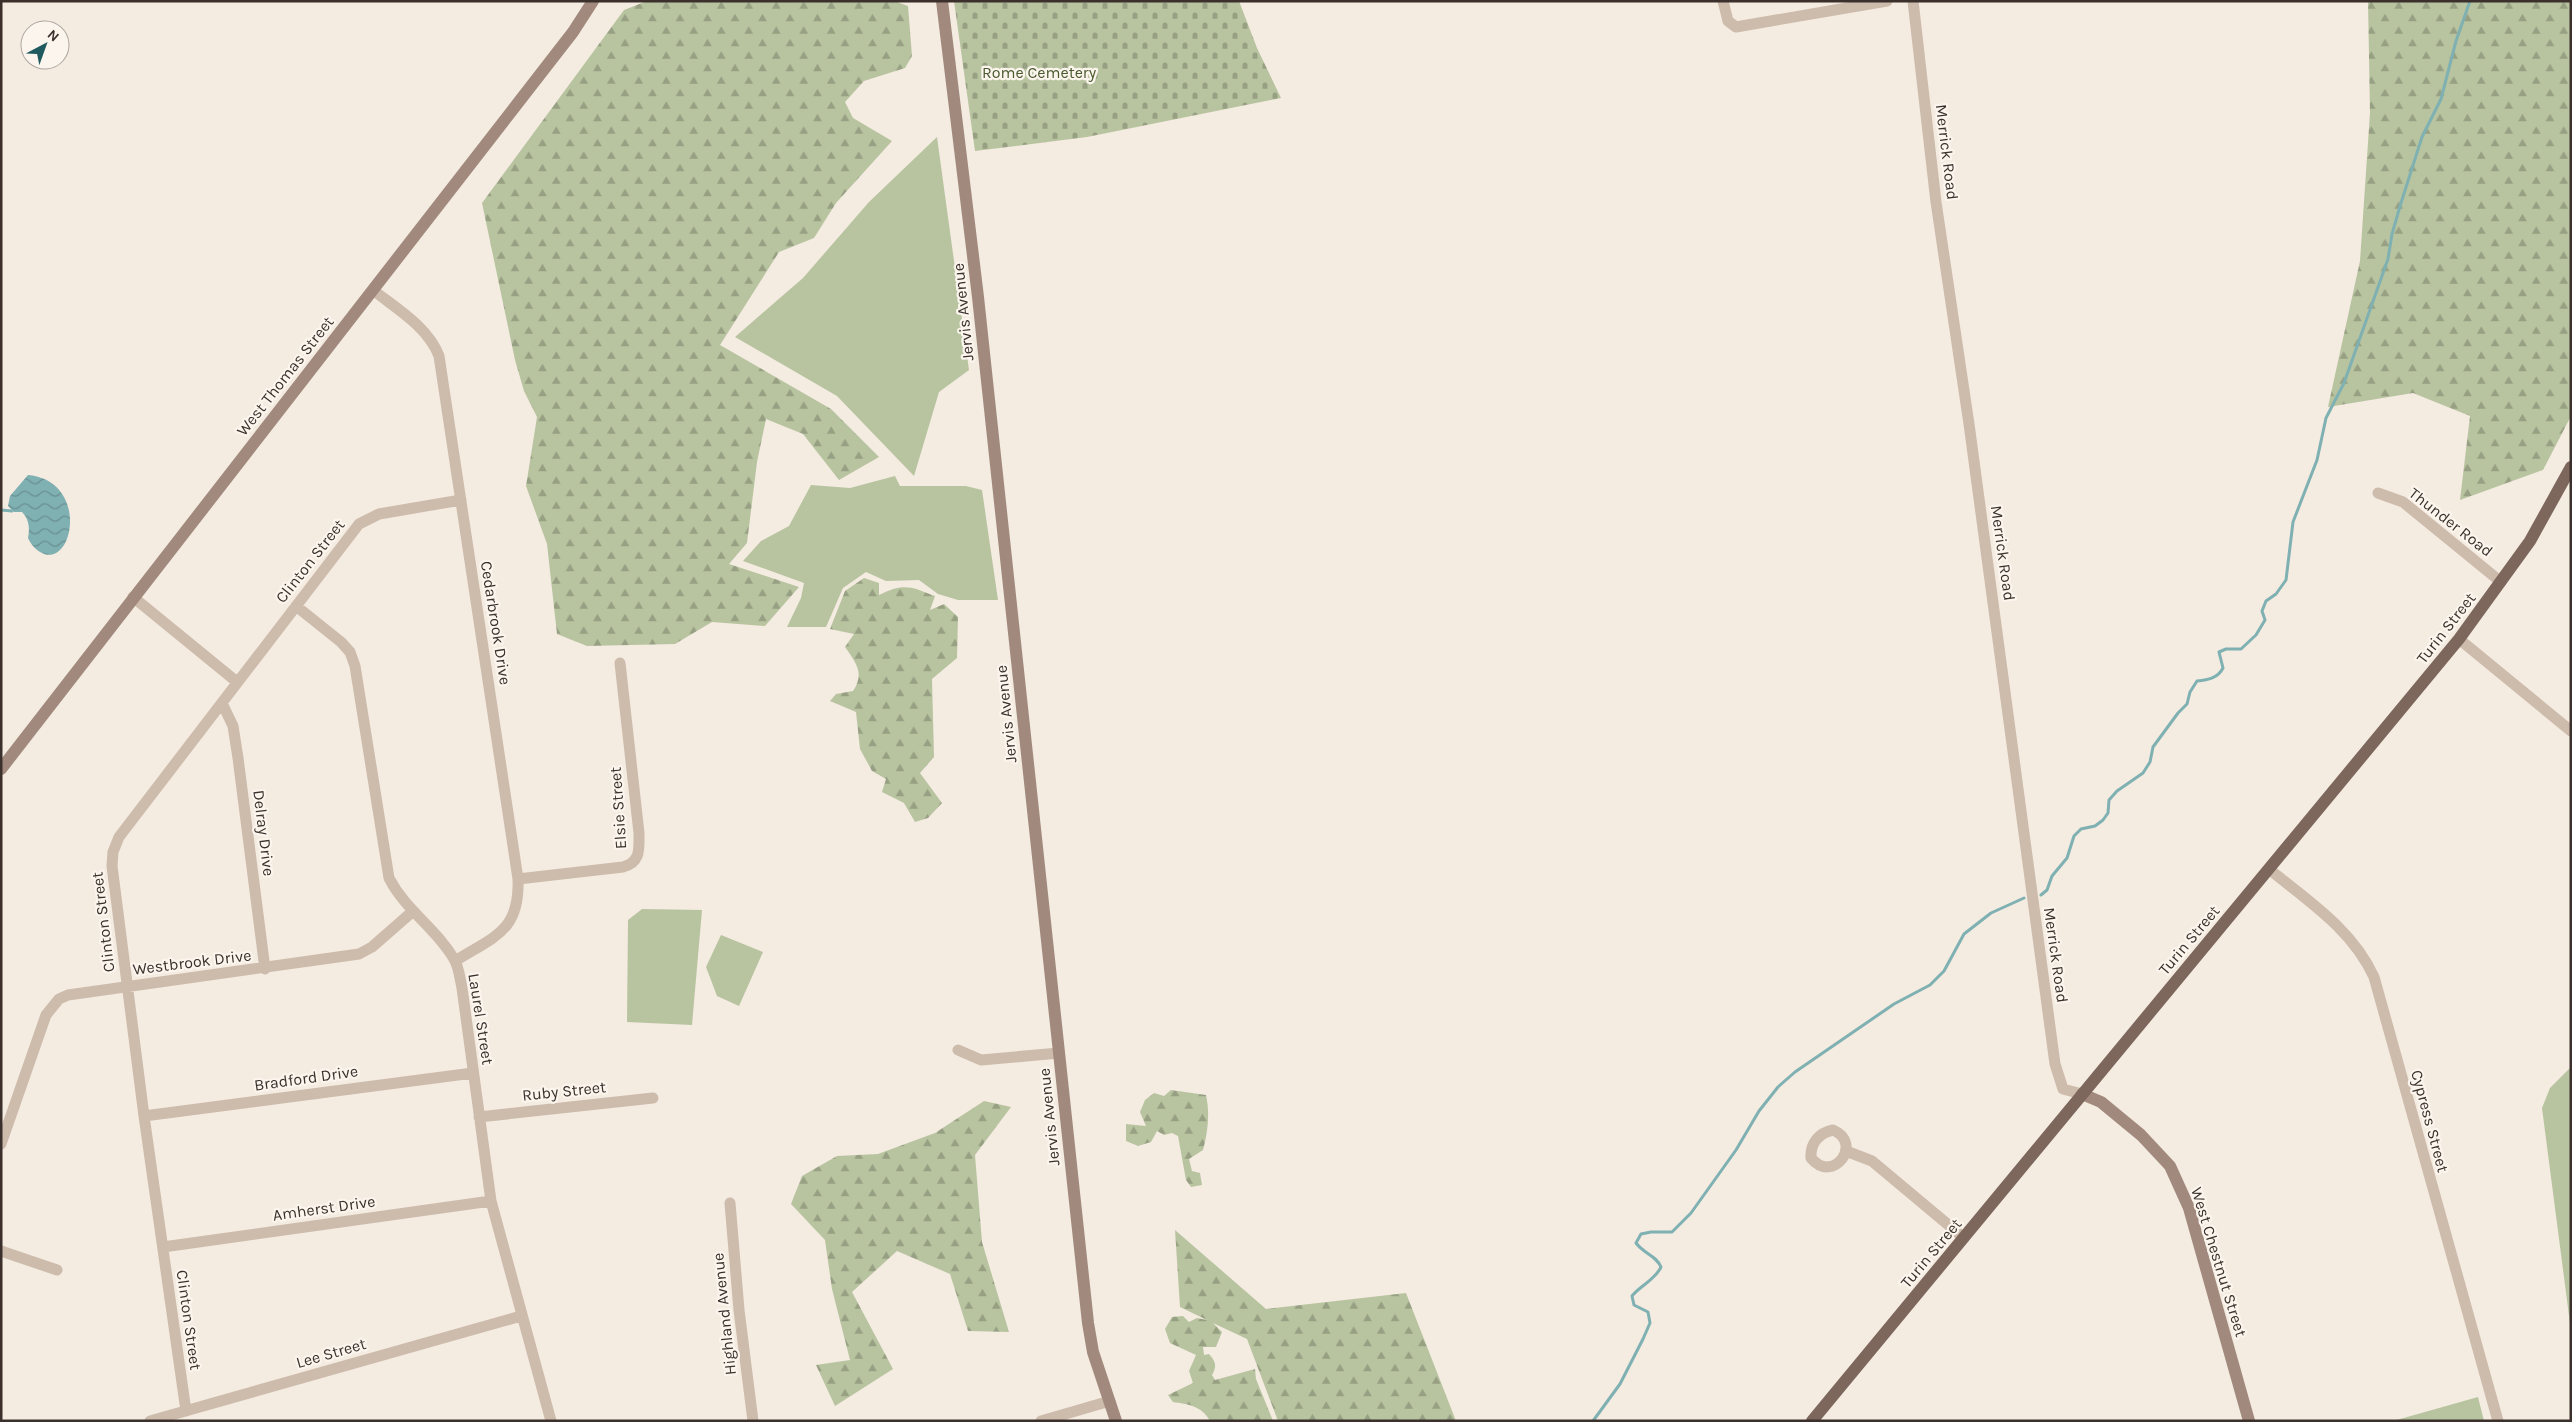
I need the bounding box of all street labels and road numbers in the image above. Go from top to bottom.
street label: Merrick Road [1932,103,1962,201]
street label: Jervis Avenue [948,262,978,362]
street label: West Thomas Street [232,312,338,440]
street label: Thunder Road [2405,483,2497,561]
street label: Merrick Road [1987,504,2019,602]
street label: Clinton Street [271,515,349,607]
street label: Cedarbrook Drive [477,560,515,686]
street label: Turin Street [2412,589,2480,667]
street label: Jervis Avenue [991,664,1021,764]
street label: Elsie Street [606,766,630,850]
street label: Delray Drive [249,789,279,877]
street label: Clinton Street [87,871,119,973]
street label: Turin Street [2155,902,2223,978]
street label: Merrick Road [2040,906,2072,1004]
street label: Westbrook Drive [132,945,252,979]
street label: Laurel Street [464,972,498,1066]
street label: Bradford Drive [253,1061,359,1095]
street label: Jervis Avenue [1034,1067,1064,1167]
street label: Cypress Street [2407,1068,2453,1174]
street label: Ruby Street [521,1077,607,1105]
street label: West Chestnut Street [2187,1185,2251,1339]
street label: Amherst Drive [271,1191,377,1225]
street label: Turin Street [1897,1215,1965,1291]
street label: Highland Avenue [708,1252,740,1376]
street label: Clinton Street [173,1269,205,1371]
street label: Lee Street [294,1334,368,1372]

